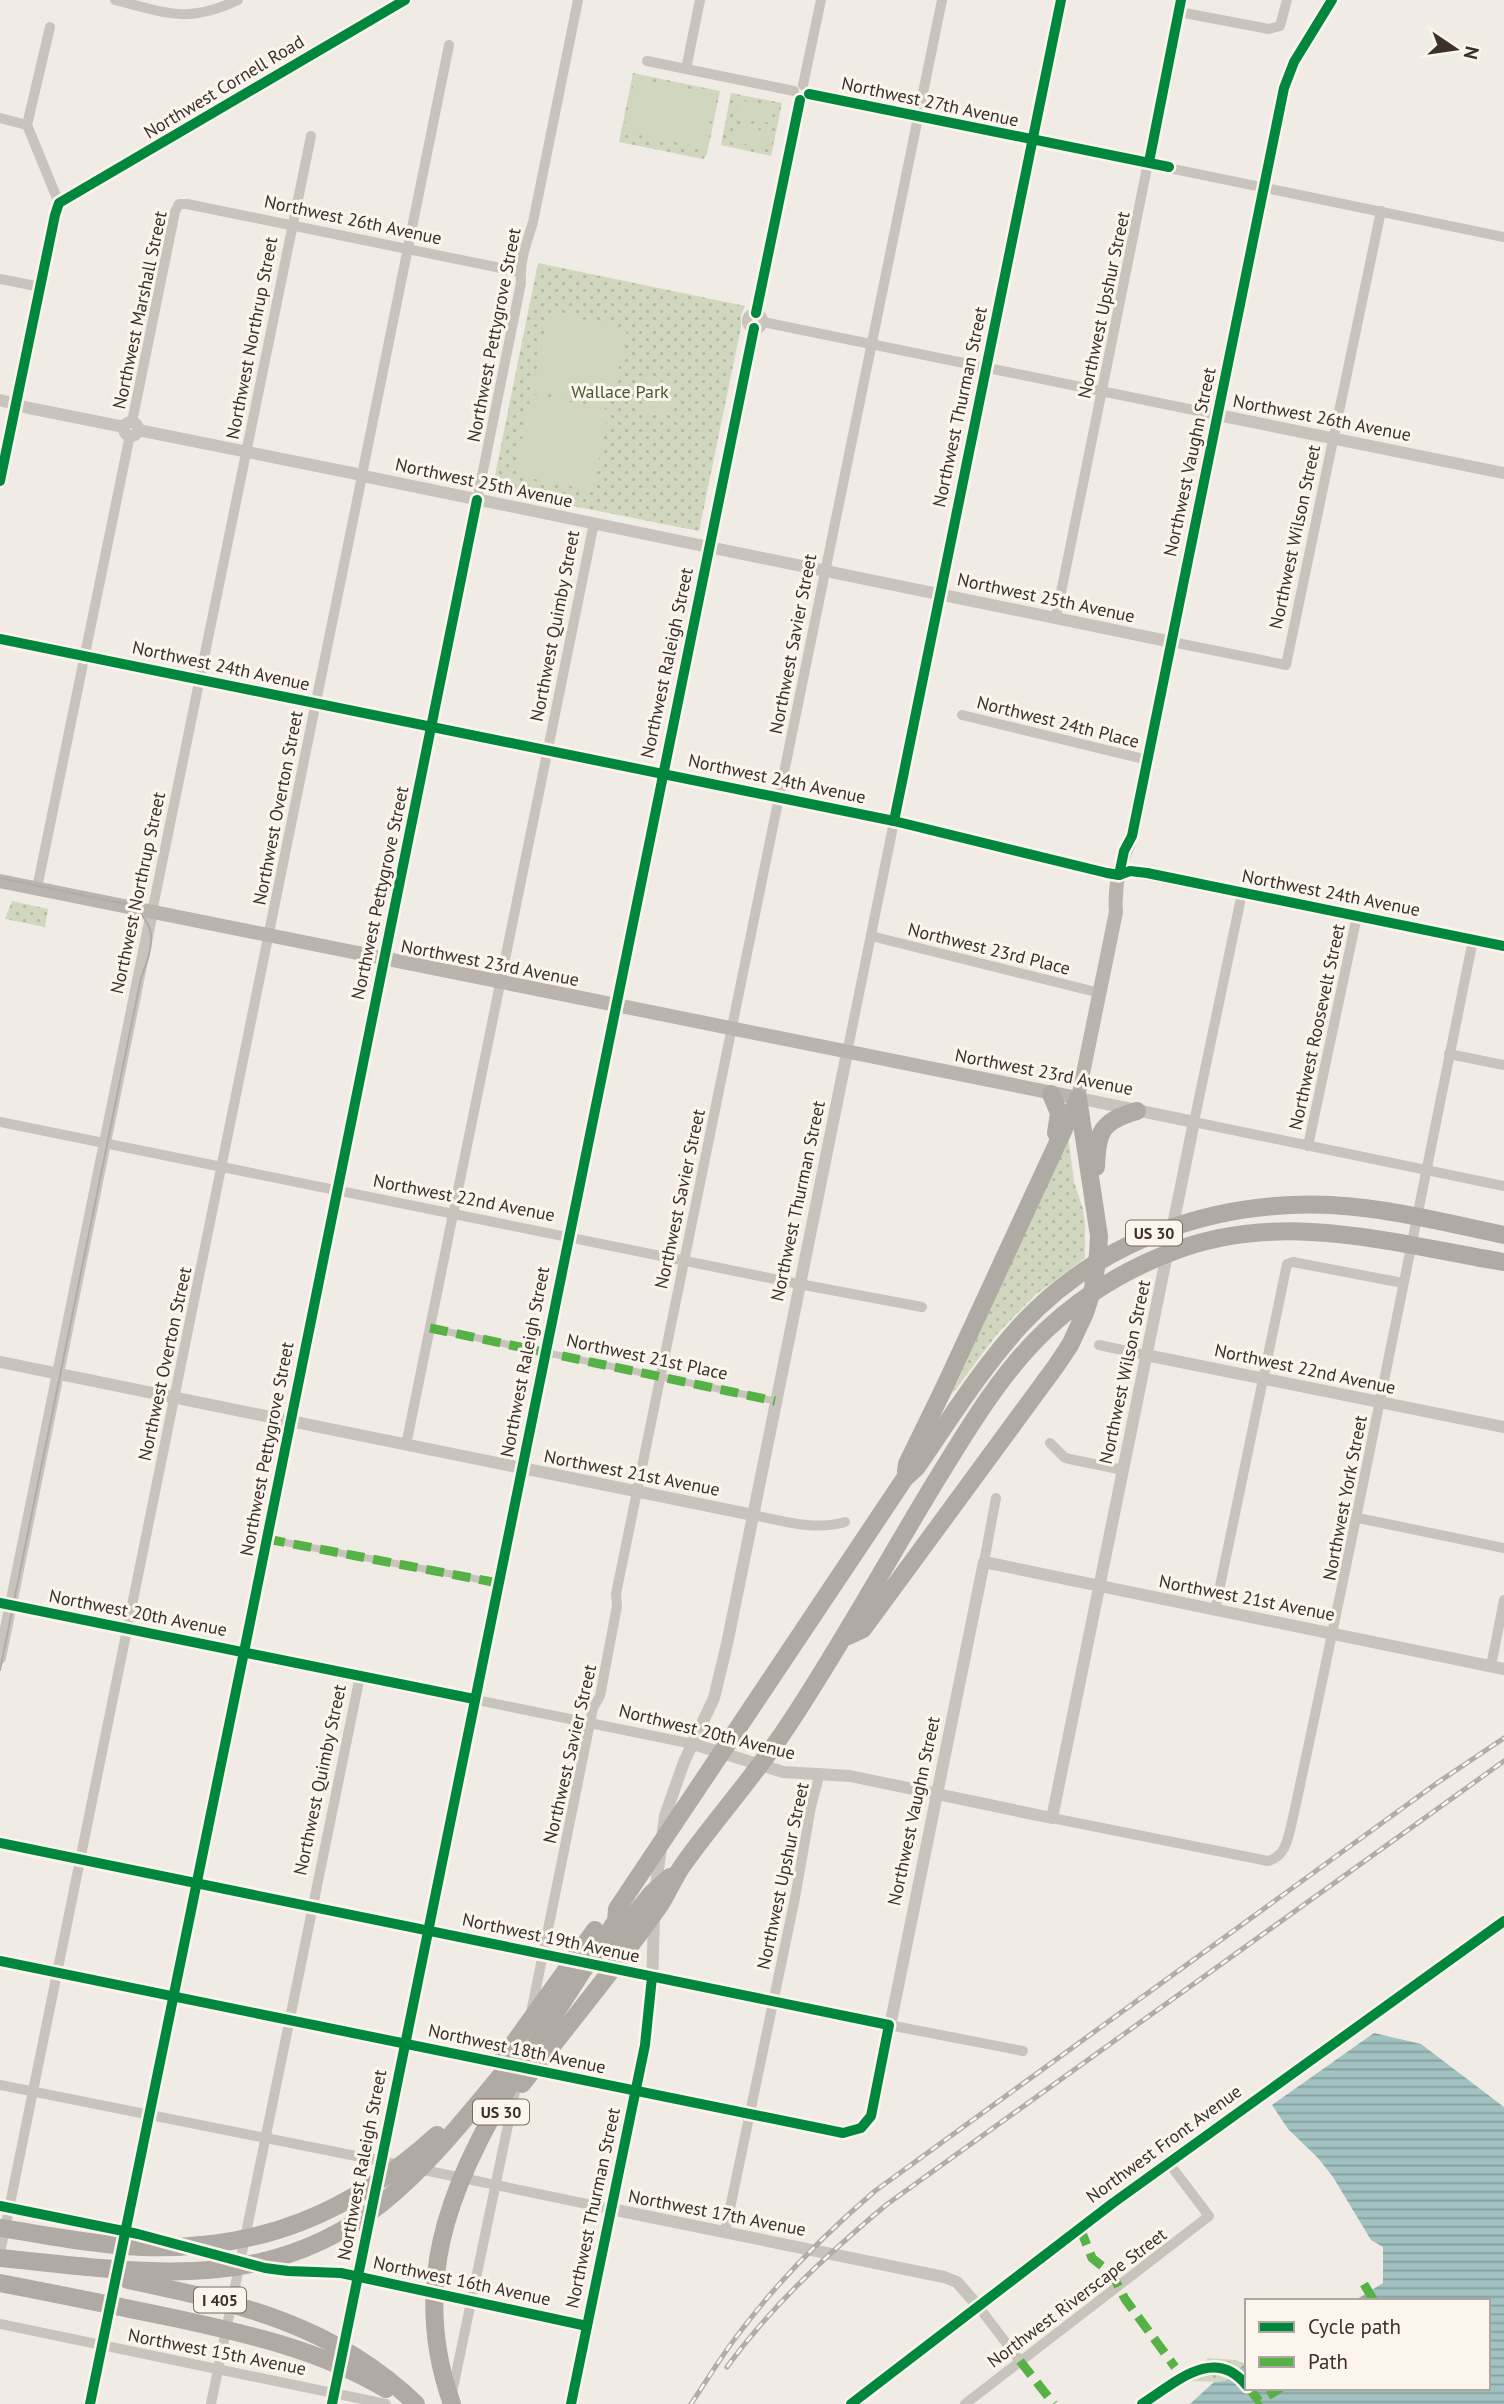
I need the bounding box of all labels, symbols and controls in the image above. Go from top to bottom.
north arrow [1420,14,1490,84]
street label: Northwest Cornell Road [139,30,308,144]
text: N [1458,44,1485,62]
street label: Northwest 27th Avenue [839,71,1021,132]
street label: Northwest 26th Avenue [262,189,444,250]
street label: Northwest Marshall Street [107,209,172,411]
street label: Northwest Upshur Street [1072,209,1135,400]
street label: Northwest Pettygrove Street [461,226,526,444]
street label: Northwest Northrup Street [221,235,282,441]
street label: Northwest Thurman Street [927,305,992,509]
street label: Northwest Vaughn Street [1158,365,1221,558]
park label: Wallace Park [571,380,669,403]
street label: Northwest 26th Avenue [1231,389,1413,446]
street label: Northwest Wilson Street [1264,443,1325,631]
street label: Northwest 25th Avenue [393,452,575,513]
street label: Northwest Quimby Street [525,528,584,724]
street label: Northwest Savier Street [764,552,821,736]
street label: Northwest Raleigh Street [635,566,698,760]
street label: Northwest 25th Avenue [955,567,1137,628]
street label: Northwest 24th Avenue [130,635,312,696]
street label: Northwest 24th Place [975,690,1142,753]
street label: Northwest Overton Street [247,709,308,907]
street label: Northwest 24th Avenue [686,748,868,809]
street label: Northwest Pettygrove Street [346,784,413,1002]
street label: Northwest Northrup Street [105,790,170,996]
street label: Northwest 24th Avenue [1240,864,1422,921]
street label: Northwest 23rd Place [906,917,1073,980]
street label: Northwest Roosevelt Street [1283,922,1350,1132]
street label: Northwest 23rd Avenue [399,934,581,991]
street label: Northwest 23rd Avenue [953,1043,1135,1100]
street label: Northwest Thurman Street [765,1099,830,1303]
street label: Northwest Savier Street [649,1107,710,1291]
street label: Northwest 22nd Avenue [371,1169,557,1226]
road number: US 30 [1126,1220,1182,1246]
street label: Northwest Raleigh Street [495,1264,554,1459]
street label: Northwest Overton Street [133,1265,196,1463]
street label: Northwest Wilson Street [1094,1278,1155,1466]
street label: Northwest 21st Place [564,1328,730,1385]
street label: Northwest 22nd Avenue [1212,1338,1398,1399]
street label: Northwest Pettygrove Street [234,1340,299,1558]
street label: Northwest York Street [1317,1413,1372,1582]
street label: Northwest 21st Avenue [542,1444,722,1501]
street label: Northwest 21st Avenue [1157,1569,1337,1626]
street label: Northwest 20th Avenue [47,1584,229,1641]
street label: Northwest Savier Street [538,1662,601,1846]
street label: Northwest Quimby Street [288,1682,351,1877]
street label: Northwest 20th Avenue [617,1698,798,1765]
street label: Northwest Vaughn Street [882,1714,945,1907]
street label: Northwest Upshur Street [751,1780,814,1971]
street label: Northwest 19th Avenue [460,1907,642,1968]
street label: Northwest 18th Avenue [426,2018,608,2079]
street label: Northwest Raleigh Street [332,2067,391,2262]
street label: Northwest Front Avenue [1082,2079,1246,2208]
road number: US 30 [473,2100,529,2124]
street label: Northwest Thurman Street [560,2106,625,2310]
street label: Northwest 17th Avenue [626,2184,808,2241]
street label: Northwest Riverscape Street [982,2223,1171,2373]
street label: Northwest 16th Avenue [371,2250,553,2311]
road number: I 405 [194,2288,246,2312]
legend [1245,2299,1490,2390]
text: Cycle path [1308,2313,1401,2340]
street label: Northwest 15th Avenue [126,2323,308,2380]
text: Path [1308,2348,1348,2375]

